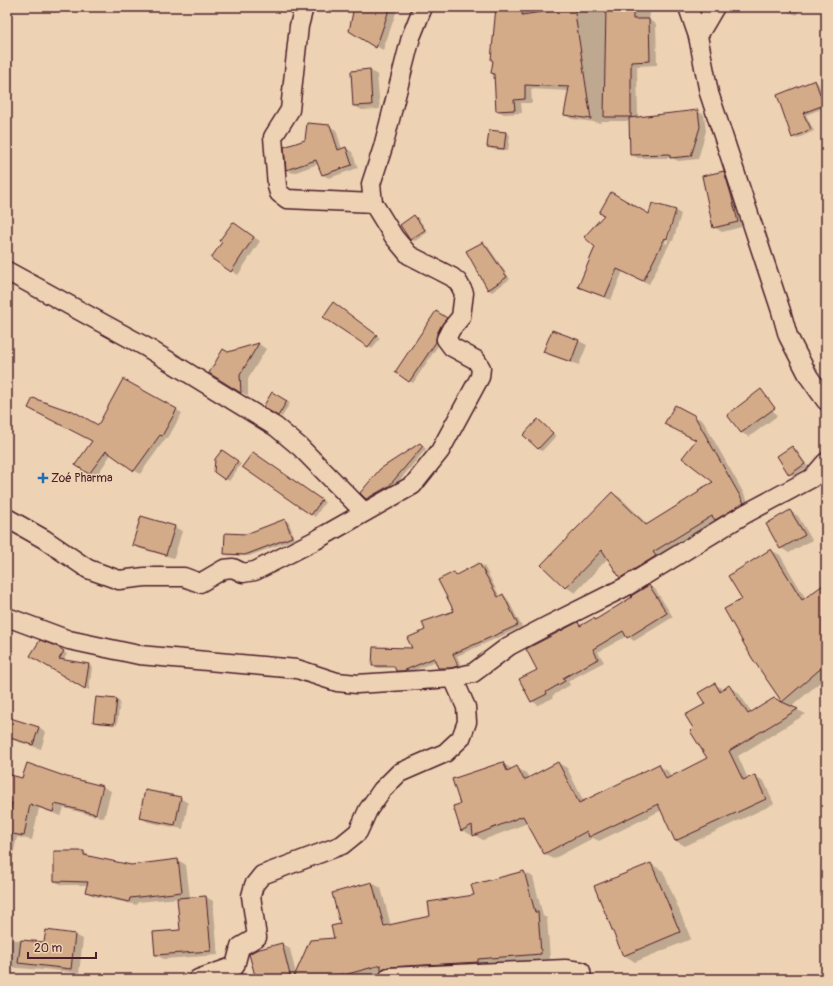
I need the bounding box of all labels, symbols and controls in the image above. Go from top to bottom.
place label: Zoé Pharma [51,471,113,486]
marker: Zoé Pharma [38,473,48,483]
scale bar [28,934,96,960]
text: 20 m [34,941,63,956]

